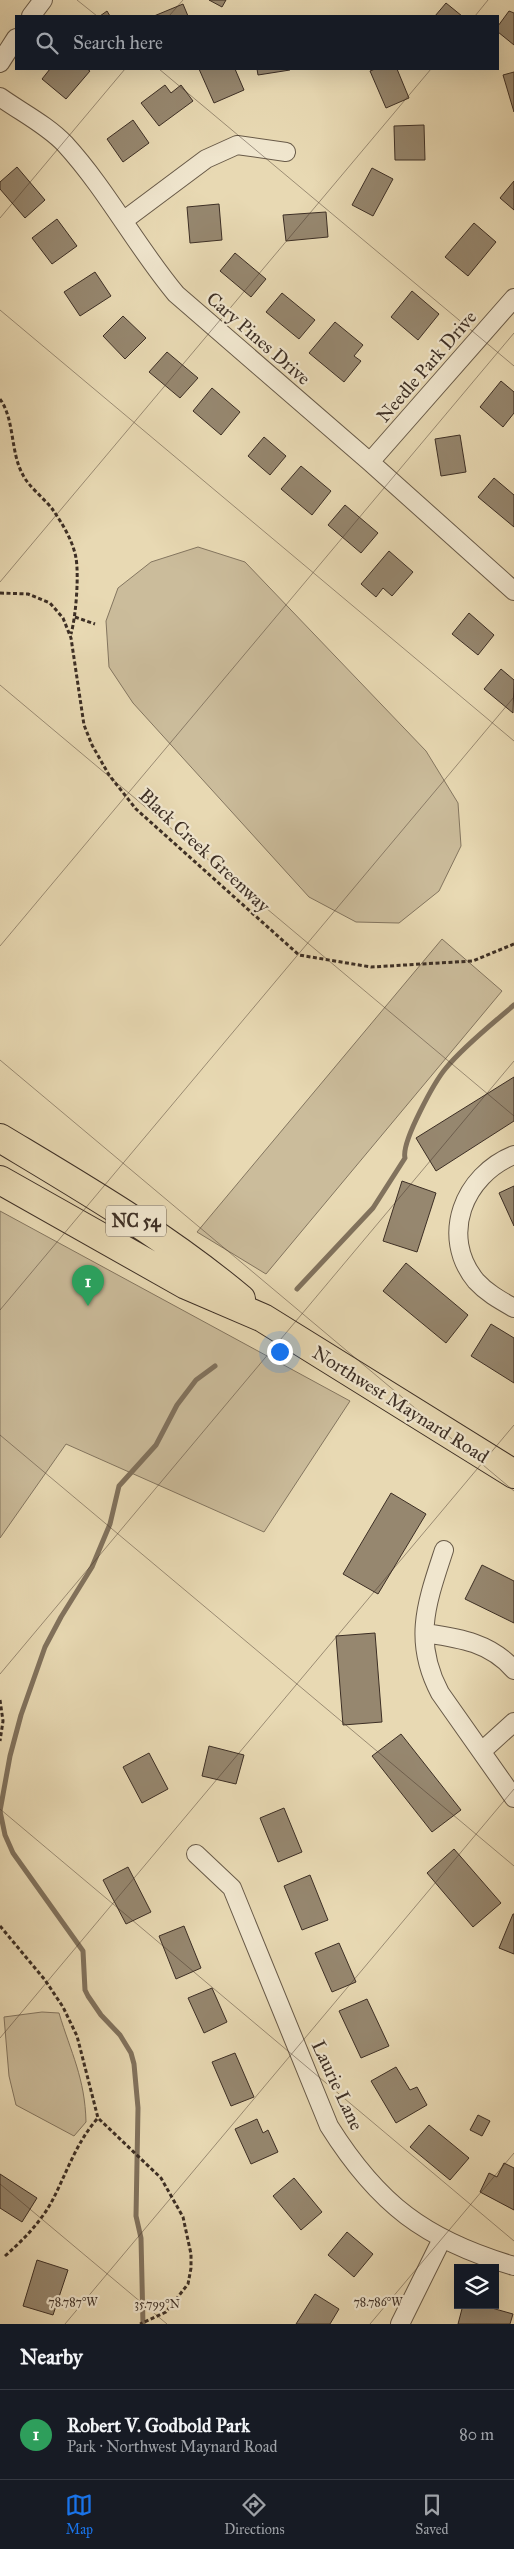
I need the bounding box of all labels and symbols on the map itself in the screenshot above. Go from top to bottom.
street label: Cary Pines Drive [202,287,315,390]
street label: Needle Park Drive [372,306,481,427]
street label: Black Creek Greenway [134,784,276,918]
road number: NC 54 [106,1206,166,1236]
pin: 1 [72,1265,104,1306]
your location [267,1339,293,1365]
street label: Northwest Maynard Road [308,1341,493,1468]
street label: Laurie Lane [307,2037,368,2134]
text: 78.787°W [48,2295,98,2309]
text: 78.786°W [353,2295,403,2309]
text: 35.799°N [134,2297,180,2311]

